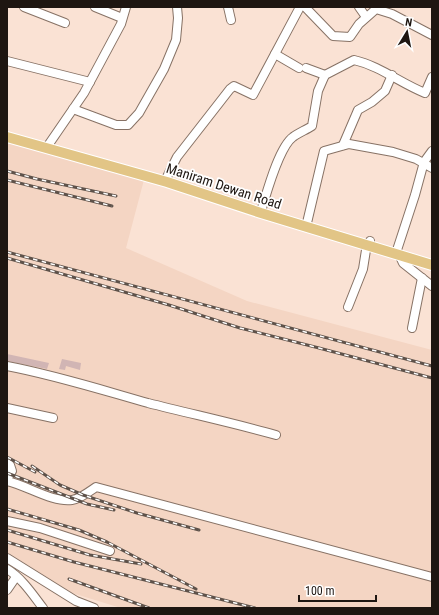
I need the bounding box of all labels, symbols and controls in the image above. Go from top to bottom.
north arrow [387,12,427,52]
text: N [404,16,413,30]
street label: Maniram Dewan Road [164,160,284,212]
scale bar [299,577,376,603]
text: 100 m [305,584,335,598]

